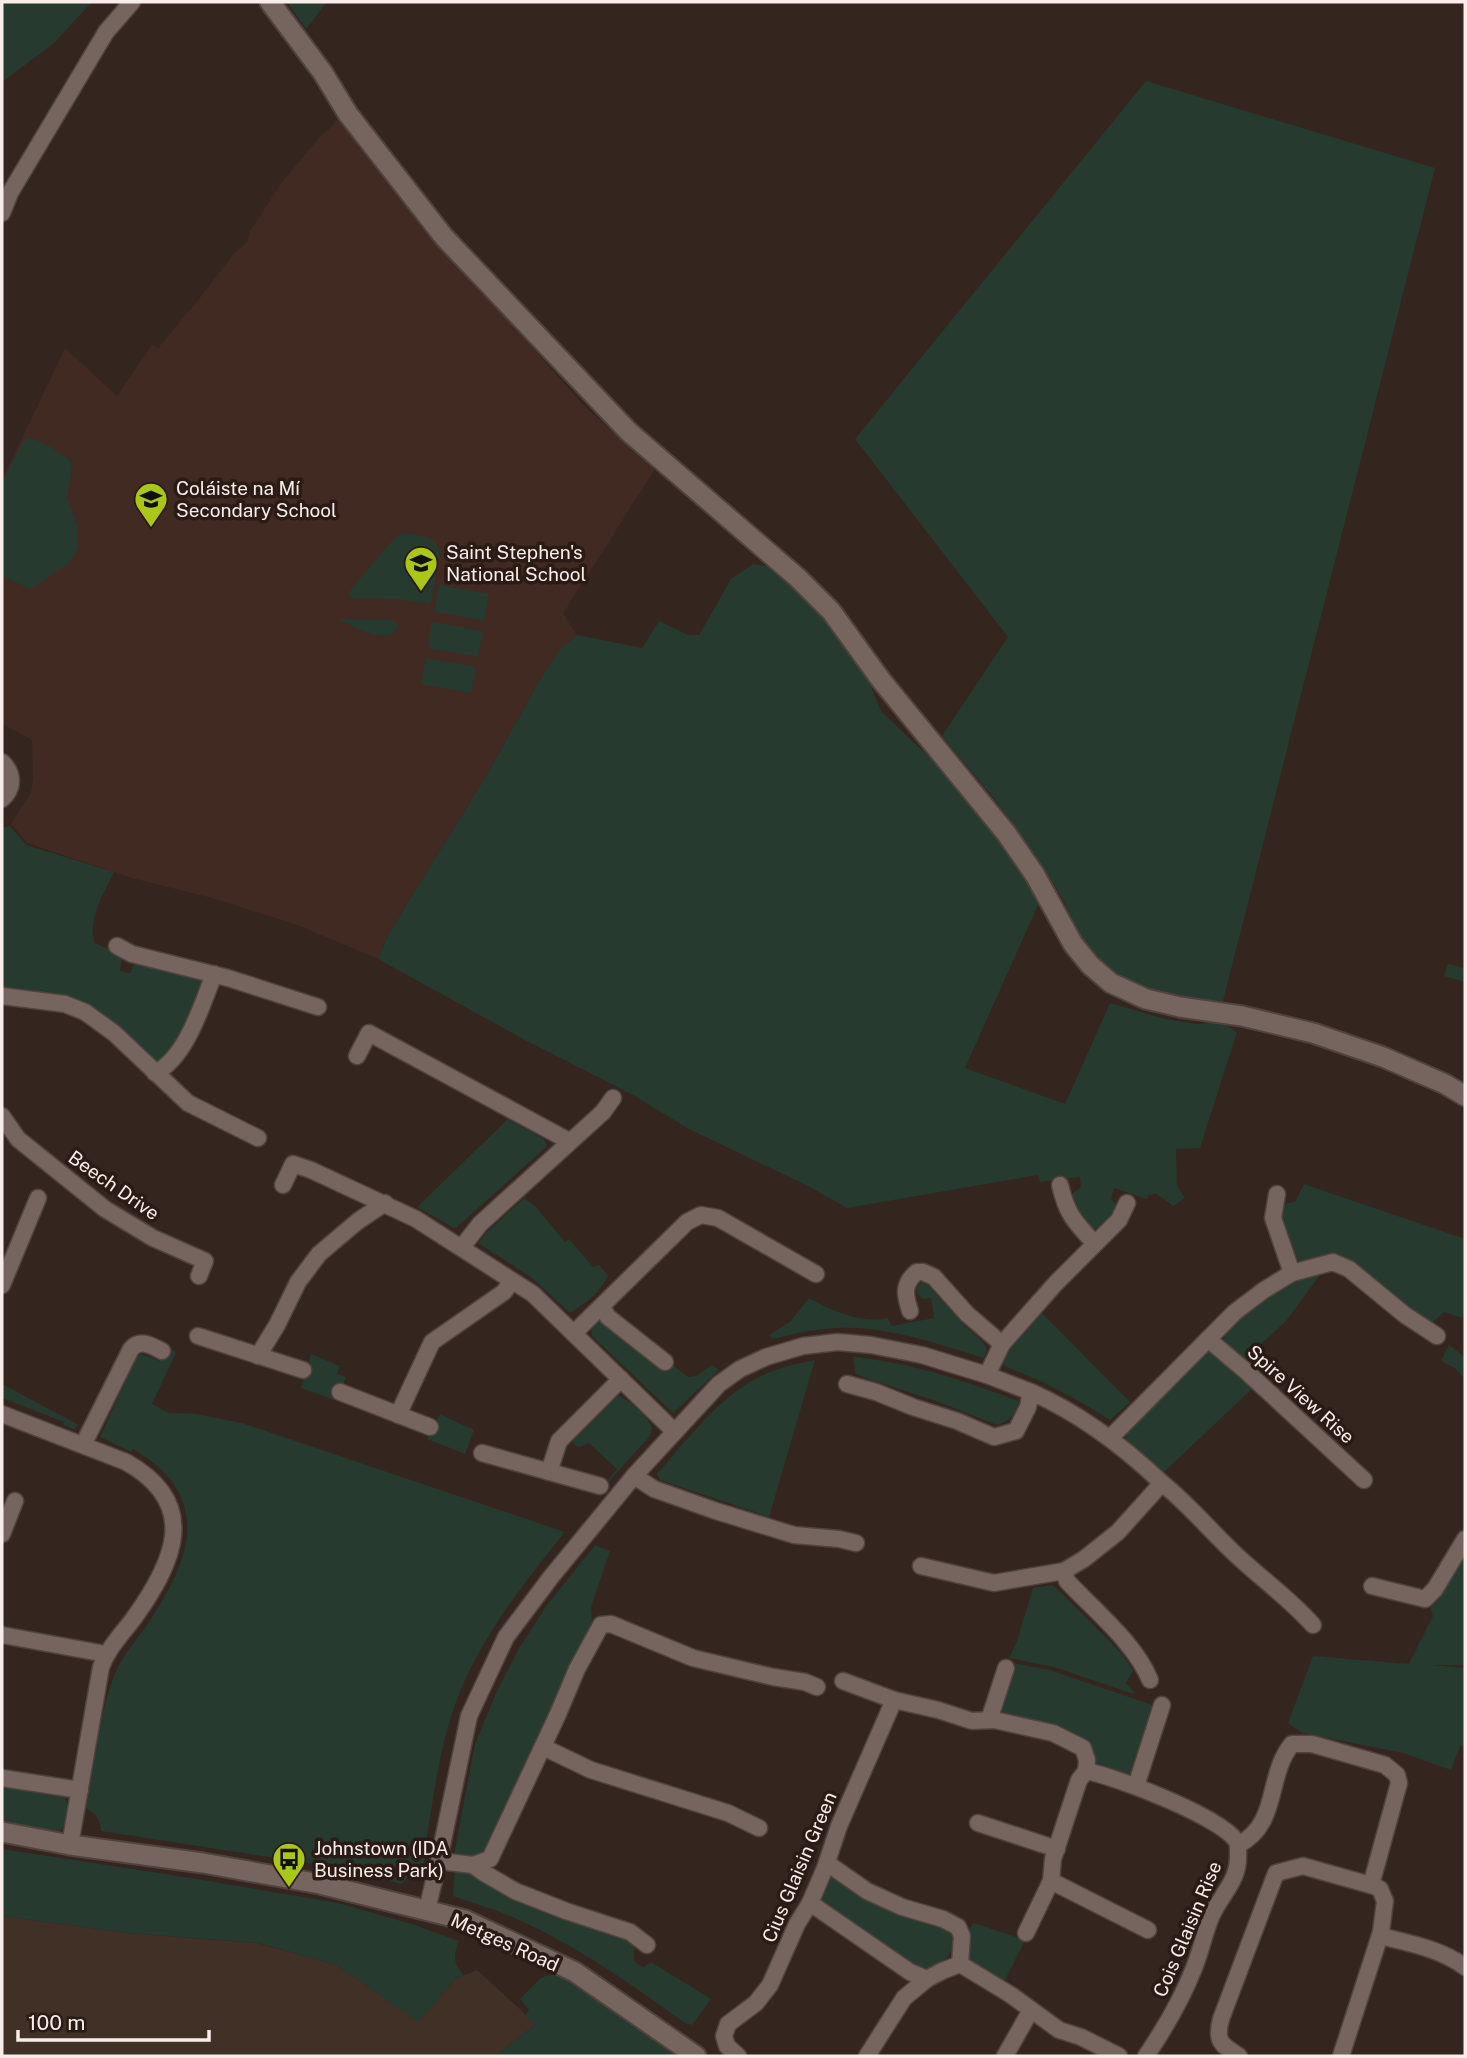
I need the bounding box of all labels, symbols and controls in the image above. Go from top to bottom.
place label: Coláiste na Mí Secondary School [176,477,337,521]
school or university icon: Coláiste na Mí Secondary School [132,480,170,529]
place label: Saint Stephen's National School [446,541,586,585]
school or university icon: Saint Stephen's National School [402,544,440,593]
street label: Beech Drive [64,1146,164,1224]
street label: Spire View Rise [1243,1340,1359,1448]
street label: Cius Glaisin Green [757,1788,841,1946]
place label: Johnstown (IDA Business Park) [314,1837,449,1881]
bus stop icon: Johnstown (IDA Business Park) [270,1840,308,1889]
street label: Cois Glaisin Rise [1148,1858,1226,2000]
street label: Metges Road [448,1908,562,1976]
scale bar [18,1998,208,2042]
text: 100 m [28,2010,85,2035]

